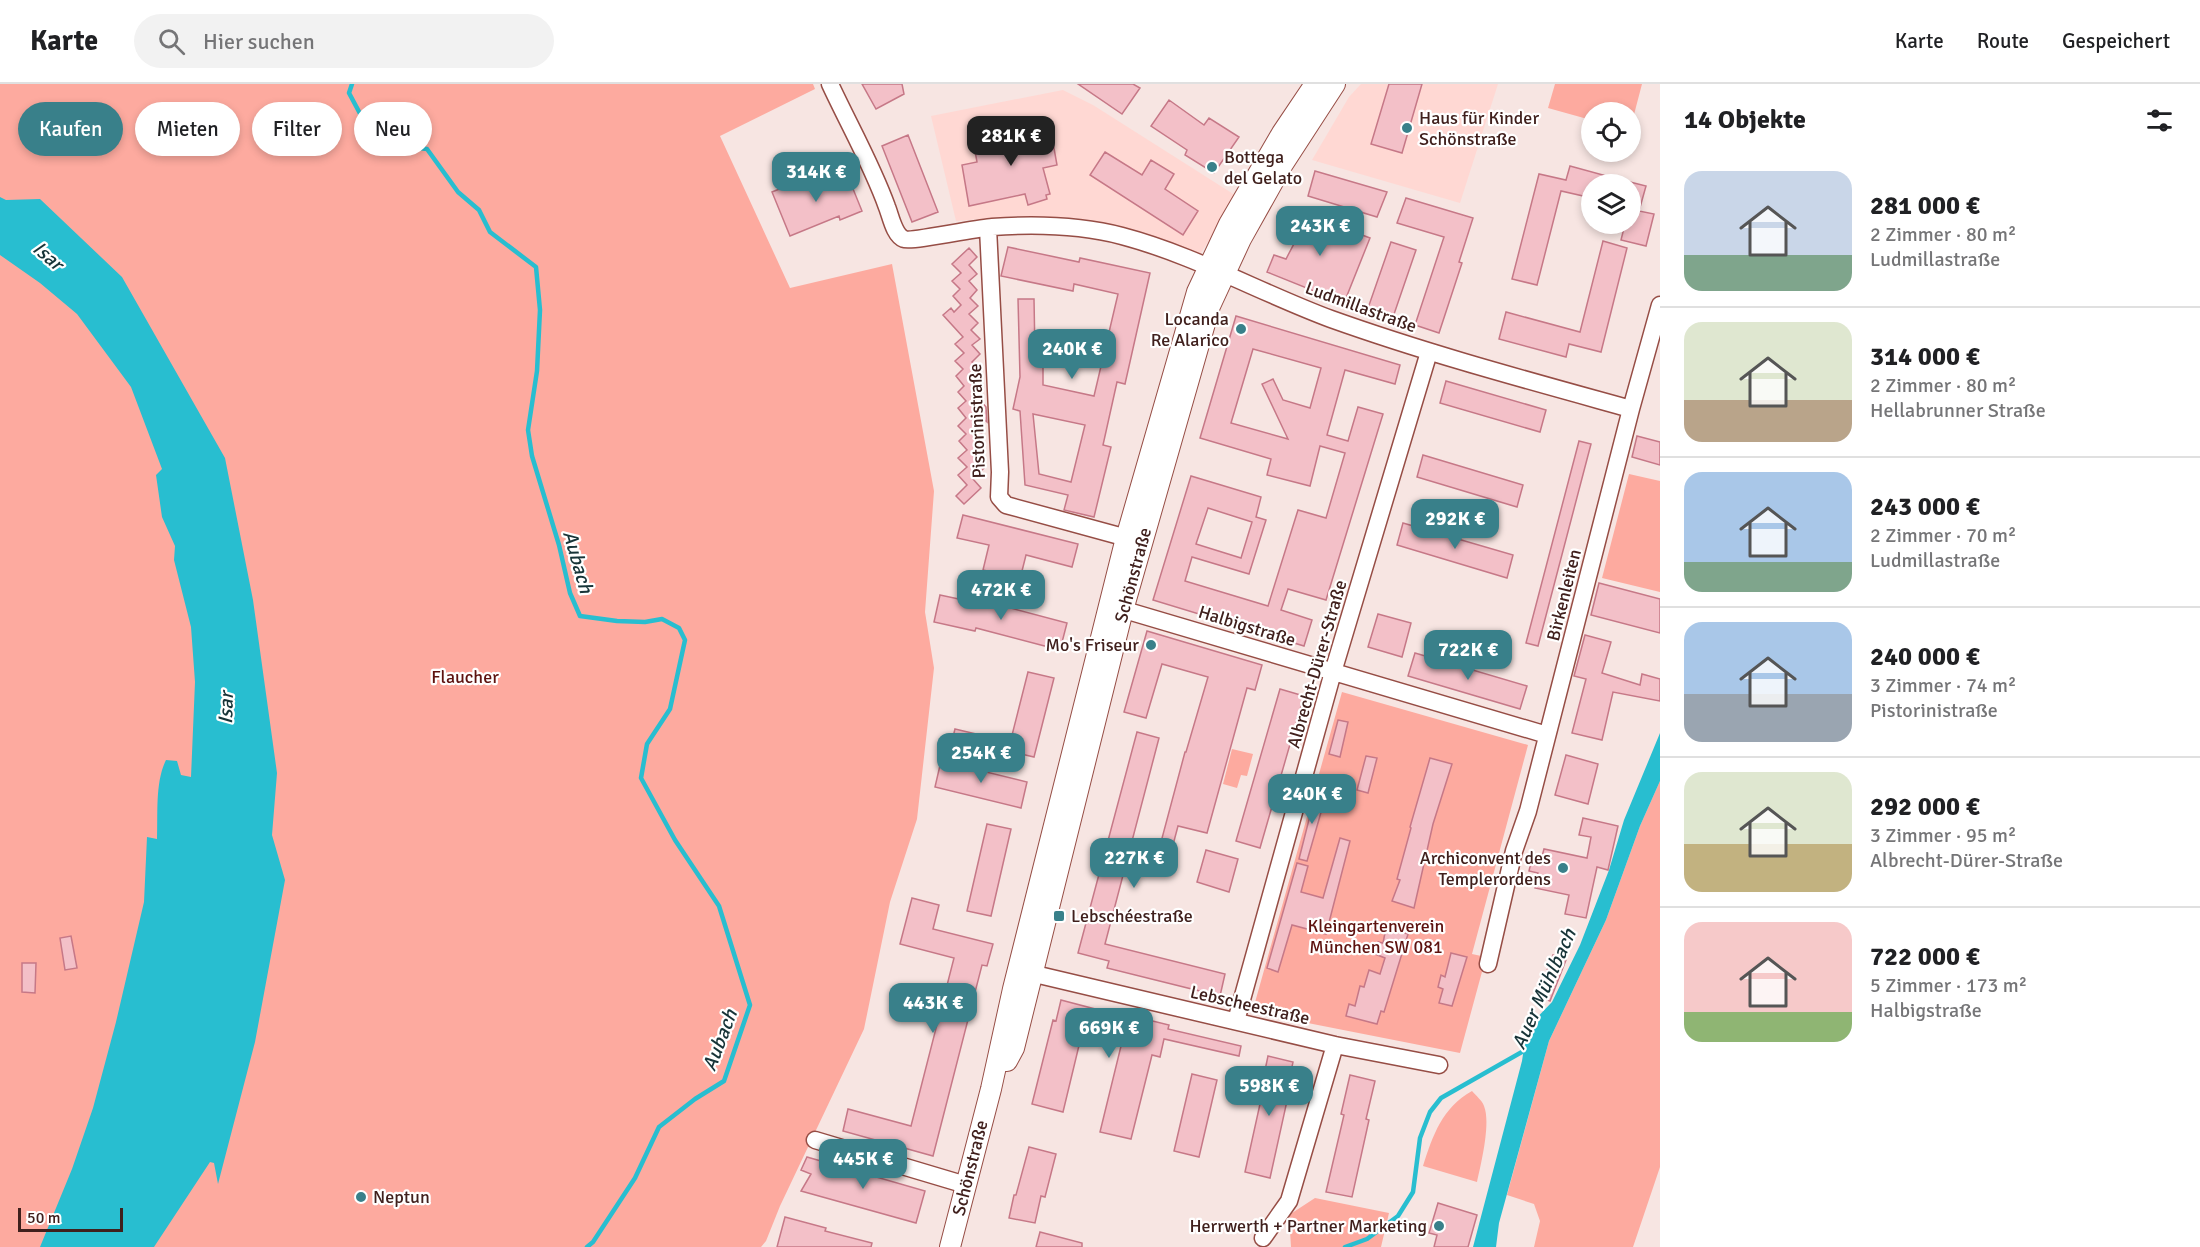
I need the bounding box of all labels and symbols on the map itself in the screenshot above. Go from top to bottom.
place label: Haus für Kinder Schönstraße [1419,107,1539,150]
pin: 281K € [962,116,1060,167]
marker: Haus für Kinder Schönstraße [1400,121,1414,135]
place label: Bottega del Gelato [1224,146,1302,189]
pin: 314K € [767,152,865,203]
marker: Bottega del Gelato [1205,160,1219,174]
pin: 243K € [1271,206,1369,257]
water label: Isar [28,236,70,278]
street label: Ludmillastraße [1302,277,1420,337]
place label: Locanda Re Alarico [1151,308,1229,351]
marker: Locanda Re Alarico [1234,322,1248,336]
pin: 240K € [1023,329,1121,380]
street label: Pistorinistraße [964,363,990,479]
pin: 292K € [1406,499,1504,550]
street label: Schönstraße [1110,525,1156,625]
water label: Aubach [557,528,599,597]
street label: Birkenleiten [1542,547,1586,643]
pin: 472K € [952,570,1050,621]
street label: Albrecht-Dürer-Straße [1282,577,1352,751]
street label: Halbigstraße [1196,601,1298,651]
pin: 722K € [1419,630,1517,681]
place label: Mo's Friseur [1045,634,1139,656]
marker: Mo's Friseur [1144,638,1158,652]
park label: Flaucher [431,666,499,688]
water label: Isar [213,689,239,724]
pin: 254K € [932,733,1030,784]
pin: 240K € [1263,774,1361,825]
pin: 227K € [1085,838,1183,889]
place label: Archiconvent des Templerordens [1420,847,1551,890]
marker: Archiconvent des Templerordens [1556,861,1570,875]
place label: Lebschéestraße [1071,905,1193,927]
marker: Lebschéestraße [1052,909,1066,923]
park label: Kleingartenverein München SW 081 [1308,915,1444,958]
water label: Auer Mühlbach [1506,924,1582,1053]
street label: Lebscheestraße [1188,981,1312,1029]
pin: 443K € [884,983,982,1034]
water label: Aubach [697,1005,744,1074]
pin: 669K € [1060,1008,1158,1059]
pin: 598K € [1220,1066,1318,1117]
street label: Schönstraße [948,1118,992,1218]
pin: 445K € [814,1139,912,1190]
place label: Neptun [373,1186,430,1208]
marker: Neptun [354,1190,368,1204]
scale bar [18,1205,123,1232]
place label: Herrwerth + Partner Marketing [1189,1215,1427,1237]
marker: Herrwerth + Partner Marketing [1432,1219,1446,1233]

